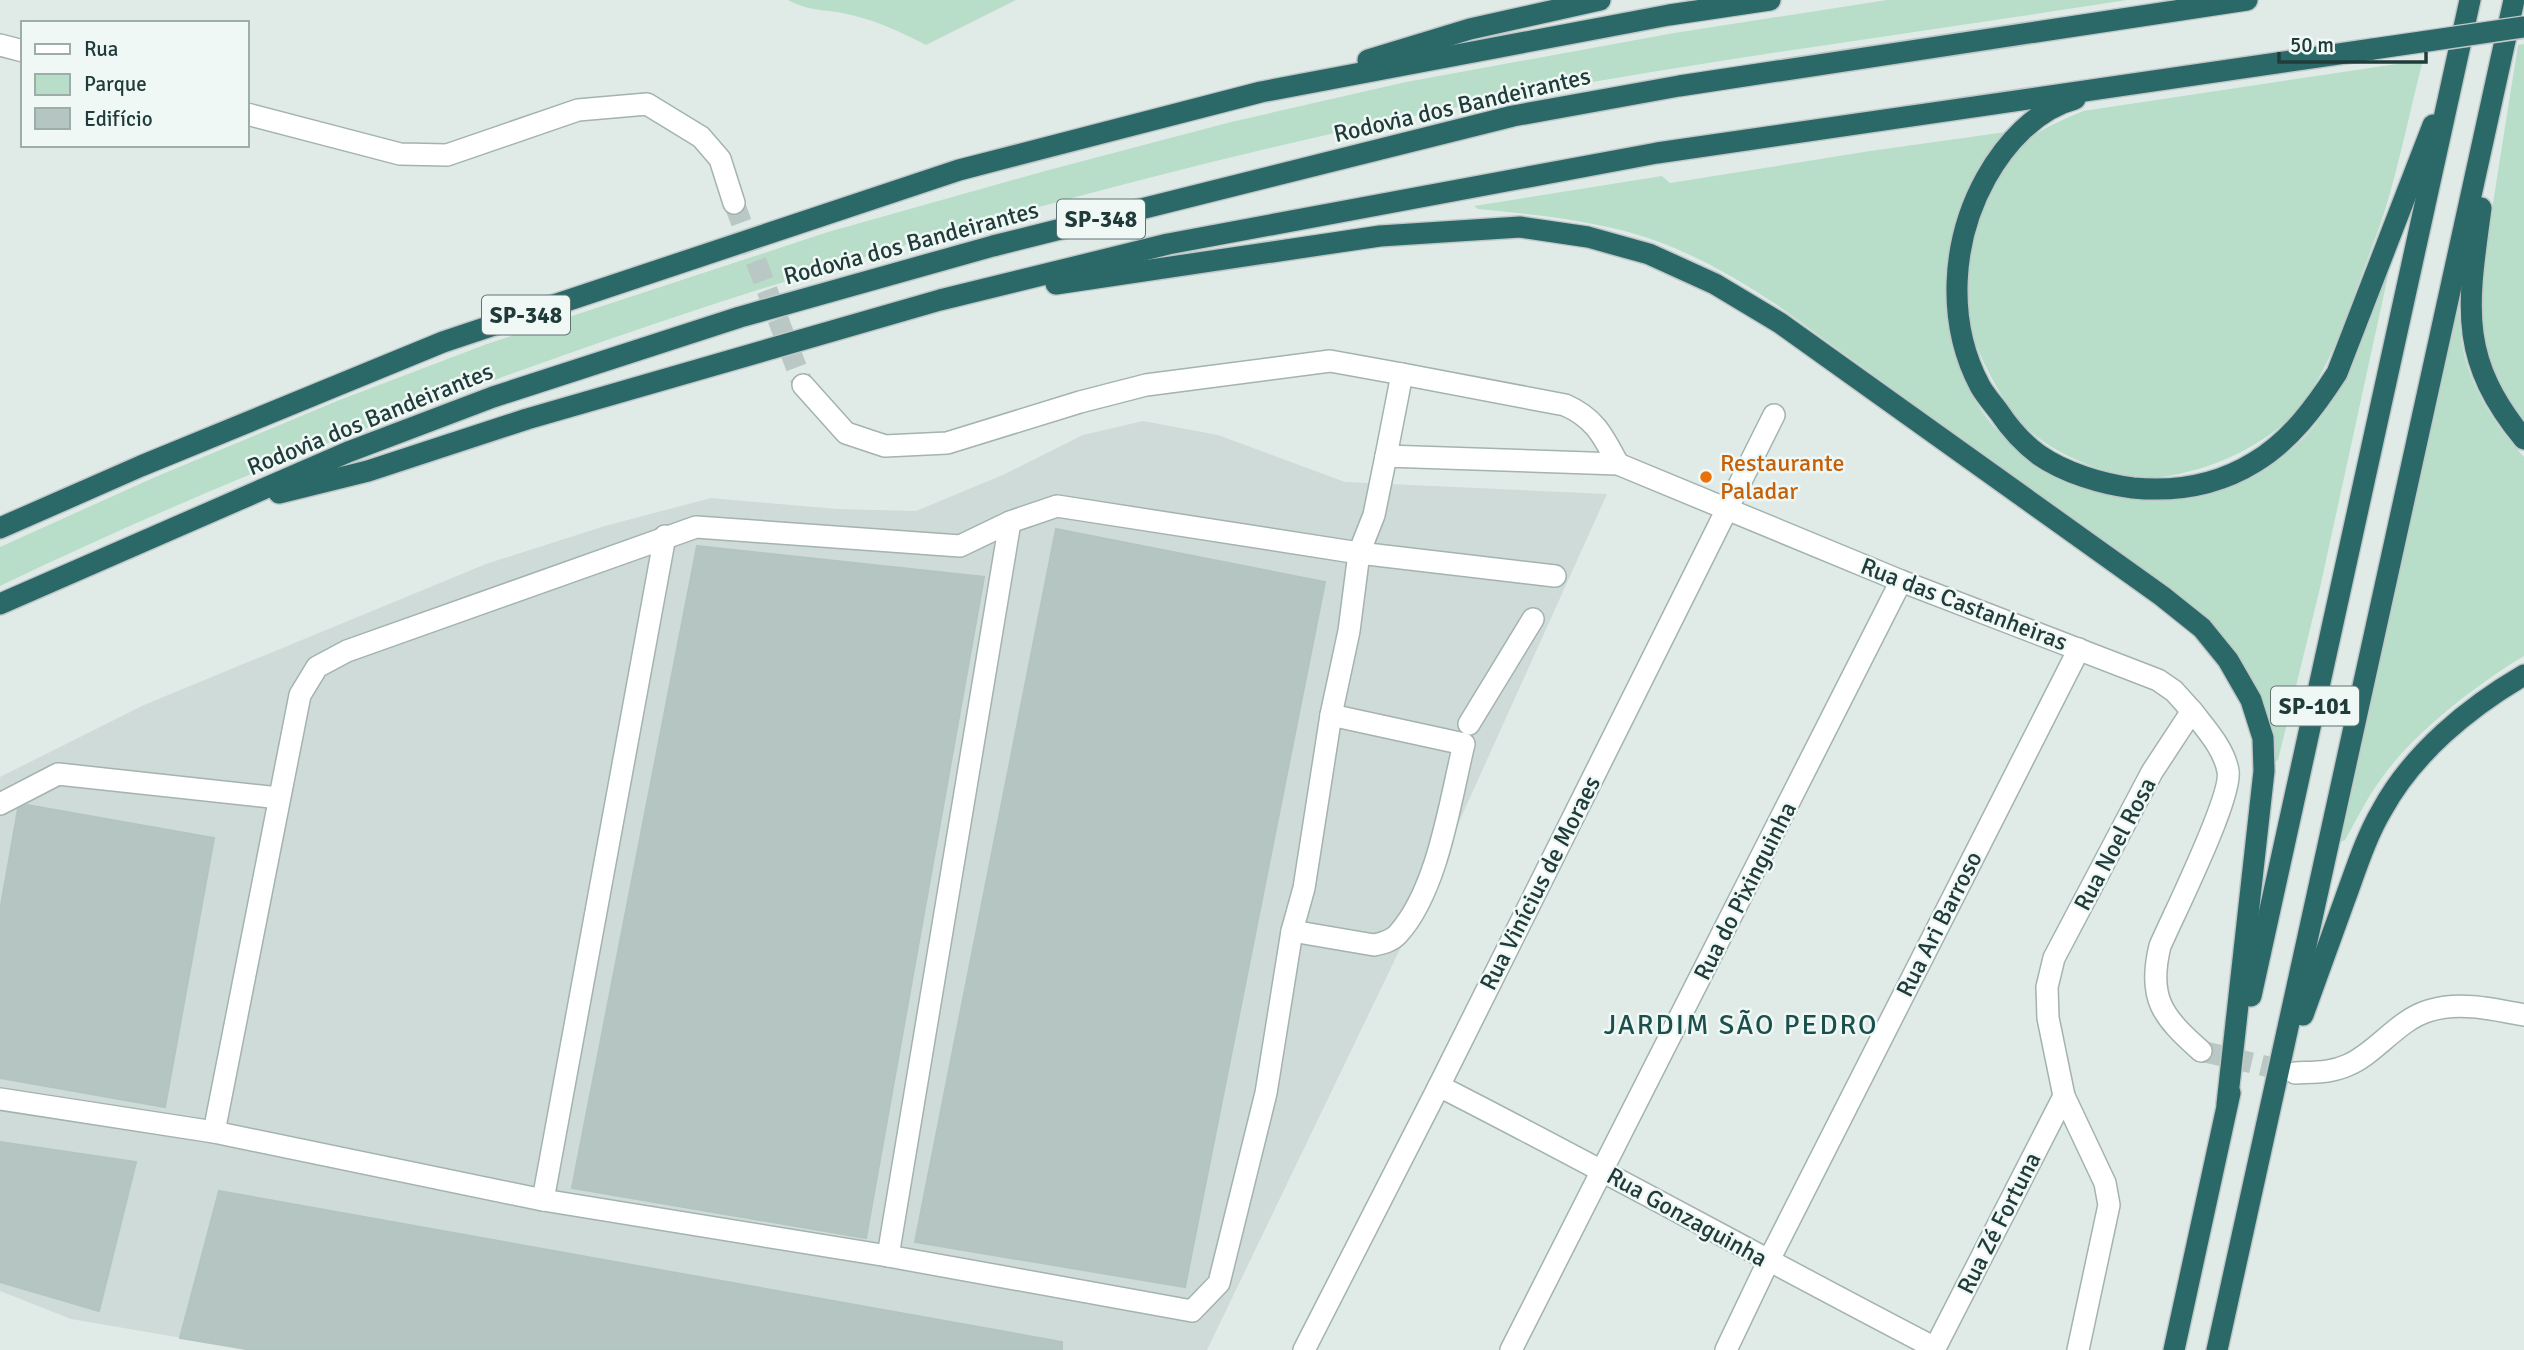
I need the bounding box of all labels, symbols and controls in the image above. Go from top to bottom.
legend [21,21,248,147]
scale bar [2279,21,2426,65]
text: 50 m [2290,32,2334,58]
text: Rua [84,36,118,62]
street label: Rodovia dos Bandeirantes [1331,61,1593,149]
text: Parque [84,71,147,97]
text: Edifício [84,106,153,132]
street label: Rodovia dos Bandeirantes [780,195,1042,291]
road number: SP-348 [1057,200,1145,238]
road number: SP-348 [482,296,570,334]
street label: Rodovia dos Bandeirantes [243,356,497,482]
place label: Restaurante Paladar [1720,448,1844,506]
marker: Restaurante Paladar [1698,469,1714,485]
street label: Rua das Castanheiras [1857,551,2071,657]
road number: SP-101 [2271,686,2359,726]
street label: Rua Vinícius de Moraes [1473,771,1607,995]
street label: Rua Noel Rosa [2067,772,2163,916]
street label: Rua do Pixinguinha [1687,797,1803,985]
street label: Rua Ari Barroso [1889,846,1989,1002]
district label: JARDIM SÃO PEDRO [1604,1008,1878,1042]
street label: Rua Zé Fortuna [1950,1147,2048,1299]
street label: Rua Gonzaguinha [1602,1161,1772,1273]

